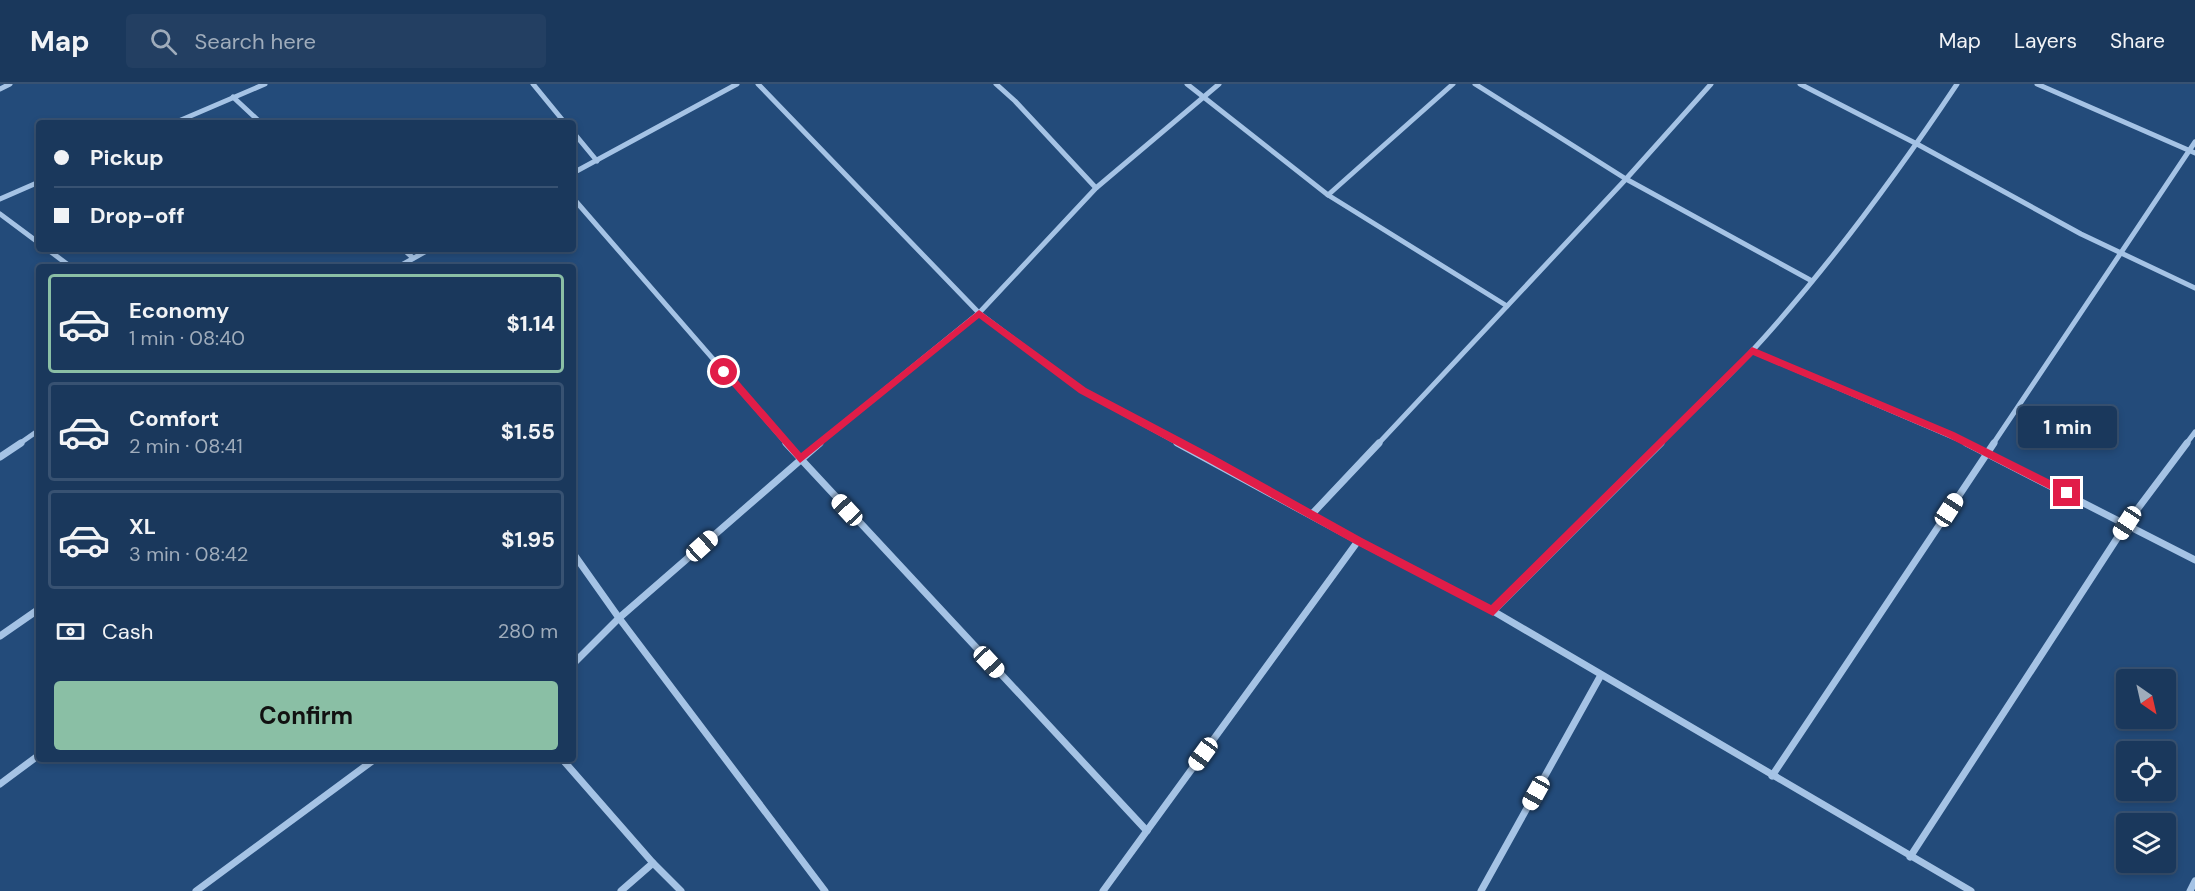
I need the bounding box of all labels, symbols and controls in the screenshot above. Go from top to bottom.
search box [126,14,546,68]
text: Map [30,23,90,60]
icon: search [147,25,180,58]
text: Search here [195,27,316,56]
text: Map [1939,27,1981,55]
text: Layers [2014,27,2077,55]
text: Share [2110,27,2165,55]
text: Pickup [90,143,164,172]
text: Drop-off [90,201,185,230]
text: Economy [129,296,229,325]
icon: car [57,297,111,351]
text: $1.14 [507,309,555,338]
text: 1 min · 08:40 [129,325,245,351]
route start [710,358,737,385]
text: Comfort [129,404,219,433]
icon: car [57,405,111,459]
callout: 1 min [2018,406,2116,448]
text: 1 min [2043,414,2092,440]
text: $1.55 [501,417,555,446]
text: 2 min · 08:41 [129,433,243,459]
route end [2053,479,2080,506]
car [1932,490,1966,530]
car [828,491,866,529]
car [2110,503,2144,543]
text: XL [129,512,156,541]
icon: car [57,513,111,567]
text: $1.95 [501,525,555,554]
car [683,527,721,565]
text: 3 min · 08:42 [129,541,248,567]
icon: cash [54,615,87,648]
text: Cash [102,617,153,646]
text: 280 m [498,618,558,644]
car [970,643,1008,681]
north arrow [2116,669,2176,729]
map controls [2116,669,2176,873]
button: Confirm [54,681,558,750]
car [1185,734,1221,774]
button: locate [2116,741,2176,801]
car [1519,773,1553,813]
button: layers [2116,813,2176,873]

